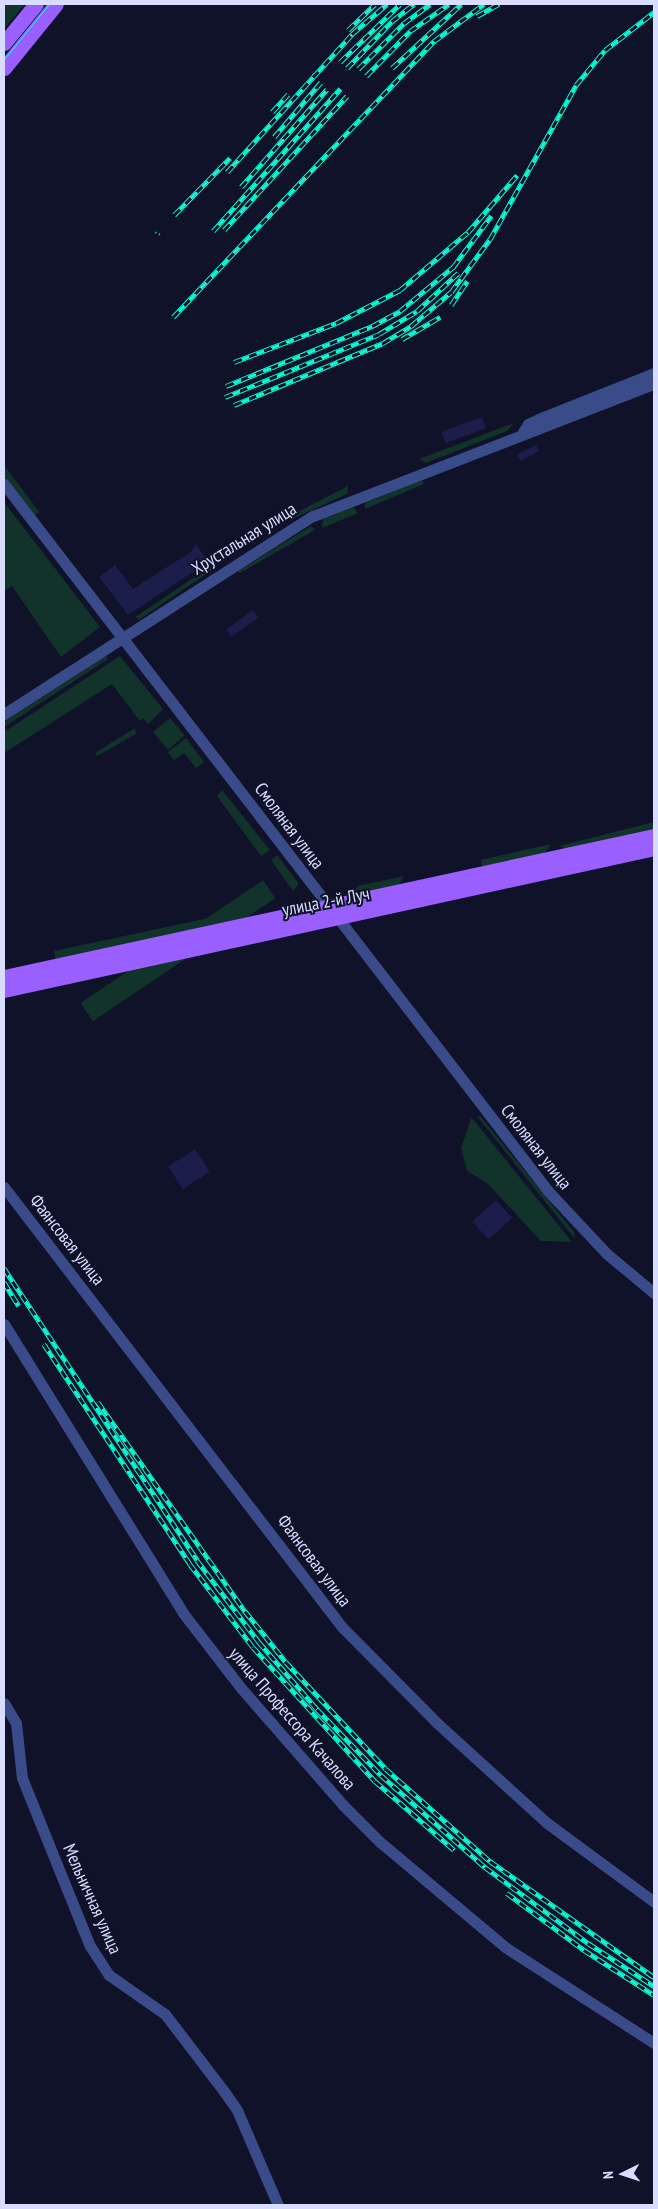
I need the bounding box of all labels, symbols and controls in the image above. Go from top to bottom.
street label: Хрустальная улица [188,498,300,580]
street label: Смоляная улица [250,779,328,873]
street label: улица 2-й Луч [280,883,372,921]
street label: Смоляная улица [496,1100,576,1194]
street label: Фаянсовая улица [25,1190,109,1290]
street label: Фаянсовая улица [272,1511,356,1611]
street label: улица Профессора Качалова [224,1643,360,1795]
street label: Мельничная улица [58,1841,126,1957]
north arrow [598,2149,648,2199]
text: N [599,2171,617,2179]

